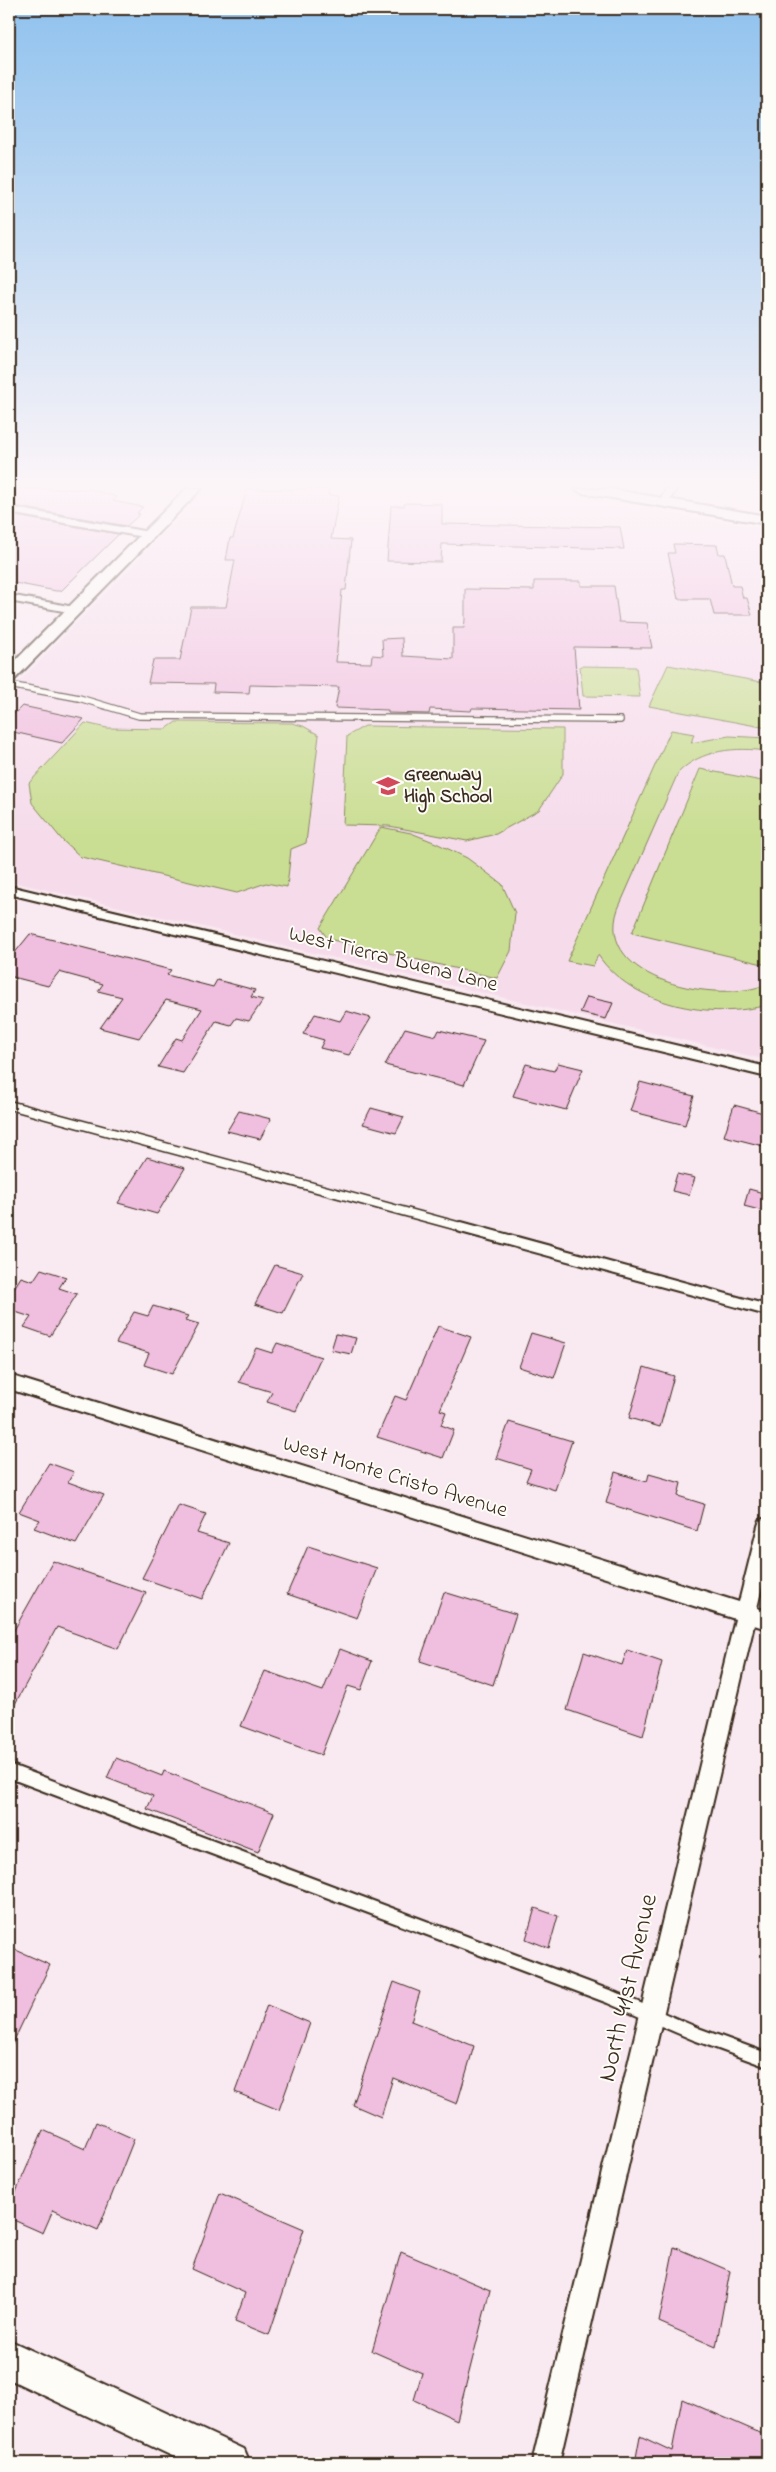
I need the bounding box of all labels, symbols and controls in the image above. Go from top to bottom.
place label: Greenway High School [404,762,492,813]
school or university icon: Greenway High School [375,773,401,799]
street label: West Tierra Buena Lane [285,919,501,1002]
street label: West Monte Cristo Avenue [279,1429,511,1527]
street label: North 41st Avenue [589,1890,669,2086]

